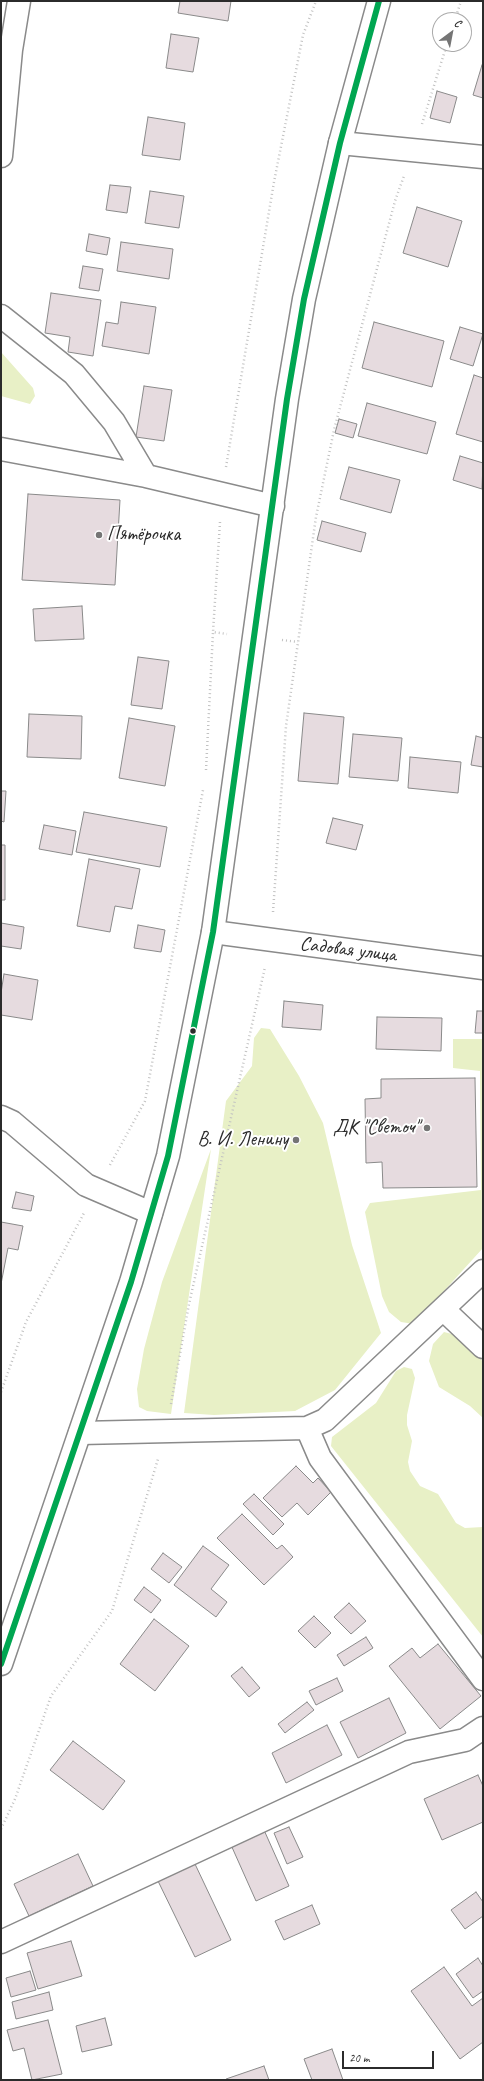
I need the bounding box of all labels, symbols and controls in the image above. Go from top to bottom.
north arrow [432,12,472,52]
text: С [452,15,464,30]
place label: Пятёрочка [107,523,180,547]
marker: Пятёрочка [94,530,104,540]
street label: Садовая улица [298,932,398,968]
unlabelled marker [188,1026,198,1036]
place label: ДК "Светоч" [333,1116,419,1140]
marker: ДК "Светоч" [422,1123,432,1133]
place label: В. И. Ленину [197,1128,288,1152]
marker: В. И. Ленину [291,1135,301,1145]
scale bar [344,2043,436,2069]
text: 20 m [349,2050,369,2066]

